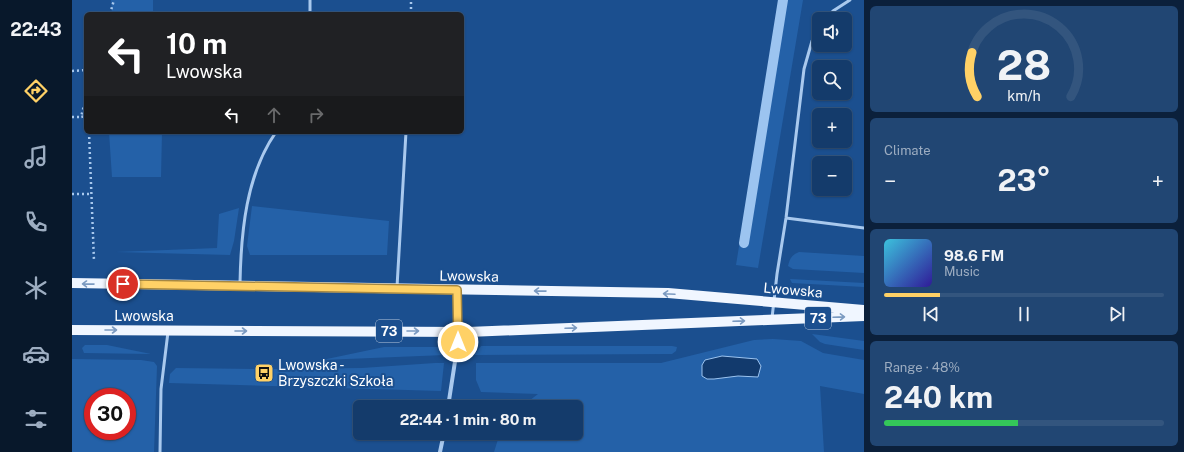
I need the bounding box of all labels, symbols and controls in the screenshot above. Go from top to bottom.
map controls [812,12,852,196]
button: sound [812,12,852,52]
text: 22:43 [10,19,62,40]
text: 10 m [166,27,227,60]
icon: left [100,28,152,80]
text: 28 [997,40,1051,89]
button: search [812,60,852,100]
text: Lwowska [166,61,242,82]
icon: directions [22,77,50,105]
text: km/h [1007,86,1041,103]
icon: left [221,104,243,126]
icon: ahead [263,104,285,126]
icon: right [305,104,327,126]
button: + [812,108,852,148]
icon: music [22,143,50,171]
text: Climate [884,143,931,158]
button: − [812,156,852,196]
text: 23° [997,162,1051,198]
text: − [884,168,896,194]
text: + [1152,168,1164,194]
icon: phone [22,208,50,236]
text: 98.6 FM [944,247,1004,264]
text: Music [944,264,980,279]
pin [106,267,140,301]
street label: Lwowska [439,267,499,285]
icon: arrive [112,273,134,295]
icon: climate [22,274,50,302]
street label: Lwowska [763,279,823,301]
one-way arrow [82,280,95,288]
one-way arrow [534,287,547,295]
one-way arrow [663,290,676,297]
icon: previous [920,303,942,325]
icon: pause [1013,303,1035,325]
icon: next [1106,303,1128,325]
road number: 73 [805,307,831,329]
street label: Lwowska [114,308,174,324]
one-way arrow [832,314,845,321]
one-way arrow [732,318,745,325]
road number: 73 [376,320,402,342]
position arrow [437,321,479,363]
one-way arrow [564,324,577,331]
one-way arrow [104,326,117,334]
one-way arrow [234,327,247,335]
one-way arrow [406,327,419,335]
icon: car [22,340,50,368]
place label: Lwowska - Brzyszczki Szkoła [278,357,393,389]
text: Range · 48% [884,360,960,375]
bus stop icon: Lwowska - Brzyszczki Szkoła [253,362,275,384]
text: 240 km [884,379,993,415]
speed limit sign: 30 [84,388,136,440]
icon: filters [22,405,50,433]
text: 22:44 · 1 min · 80 m [400,411,536,428]

